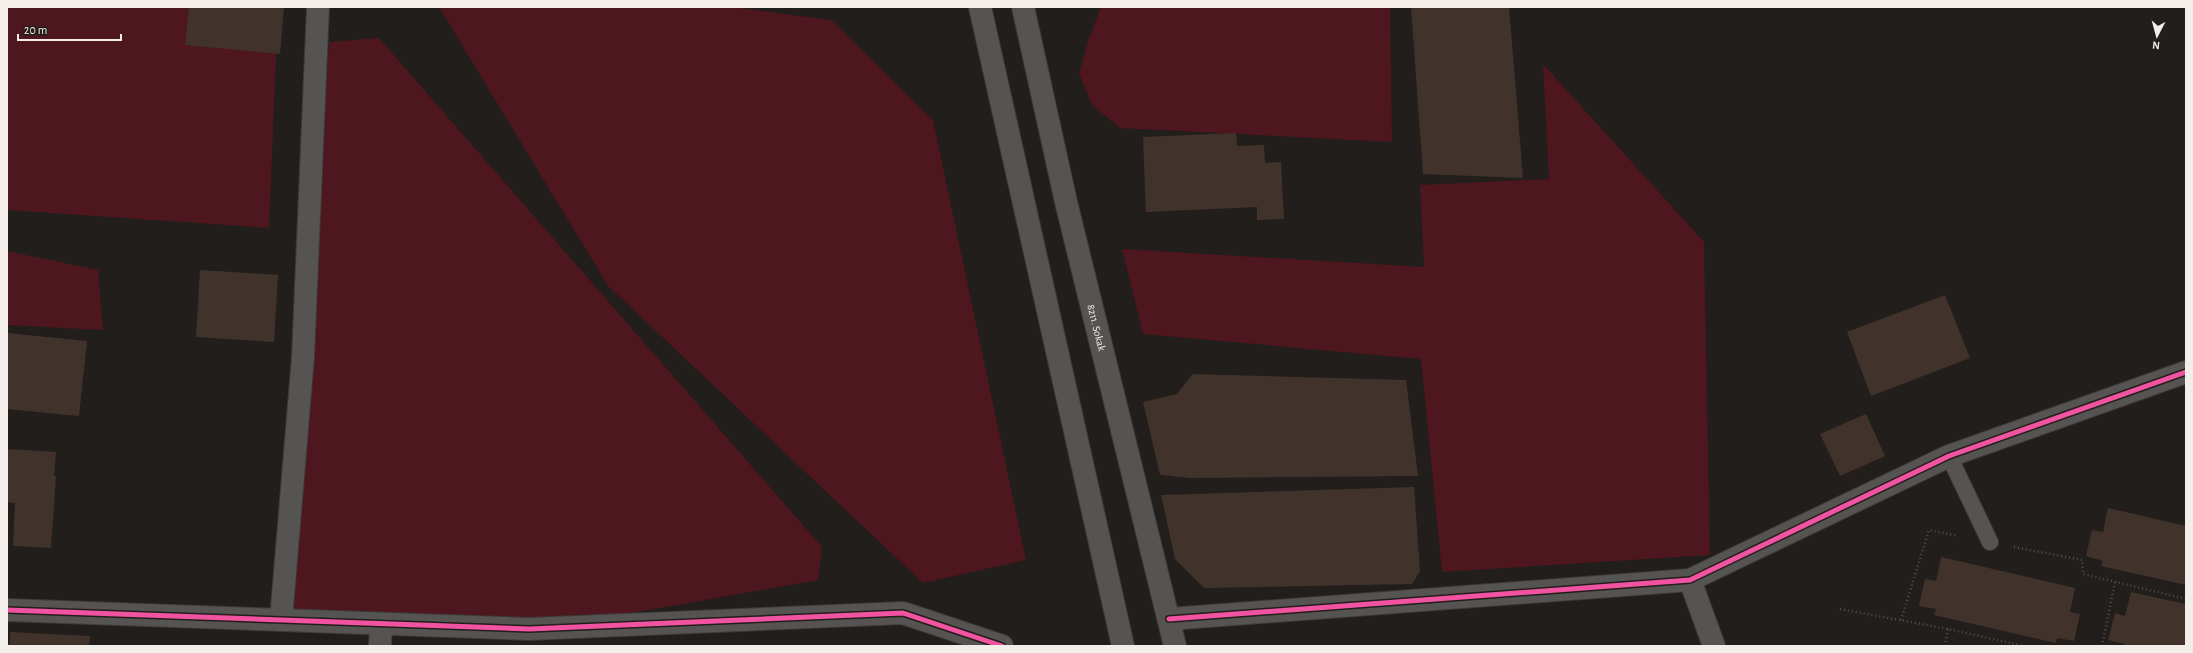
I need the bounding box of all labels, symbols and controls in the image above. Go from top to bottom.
scale bar [18,16,121,42]
north arrow [2137,16,2177,56]
text: 20 m [24,24,47,36]
text: N [2152,40,2160,51]
street label: 8211. Sokak [1086,303,1108,352]

